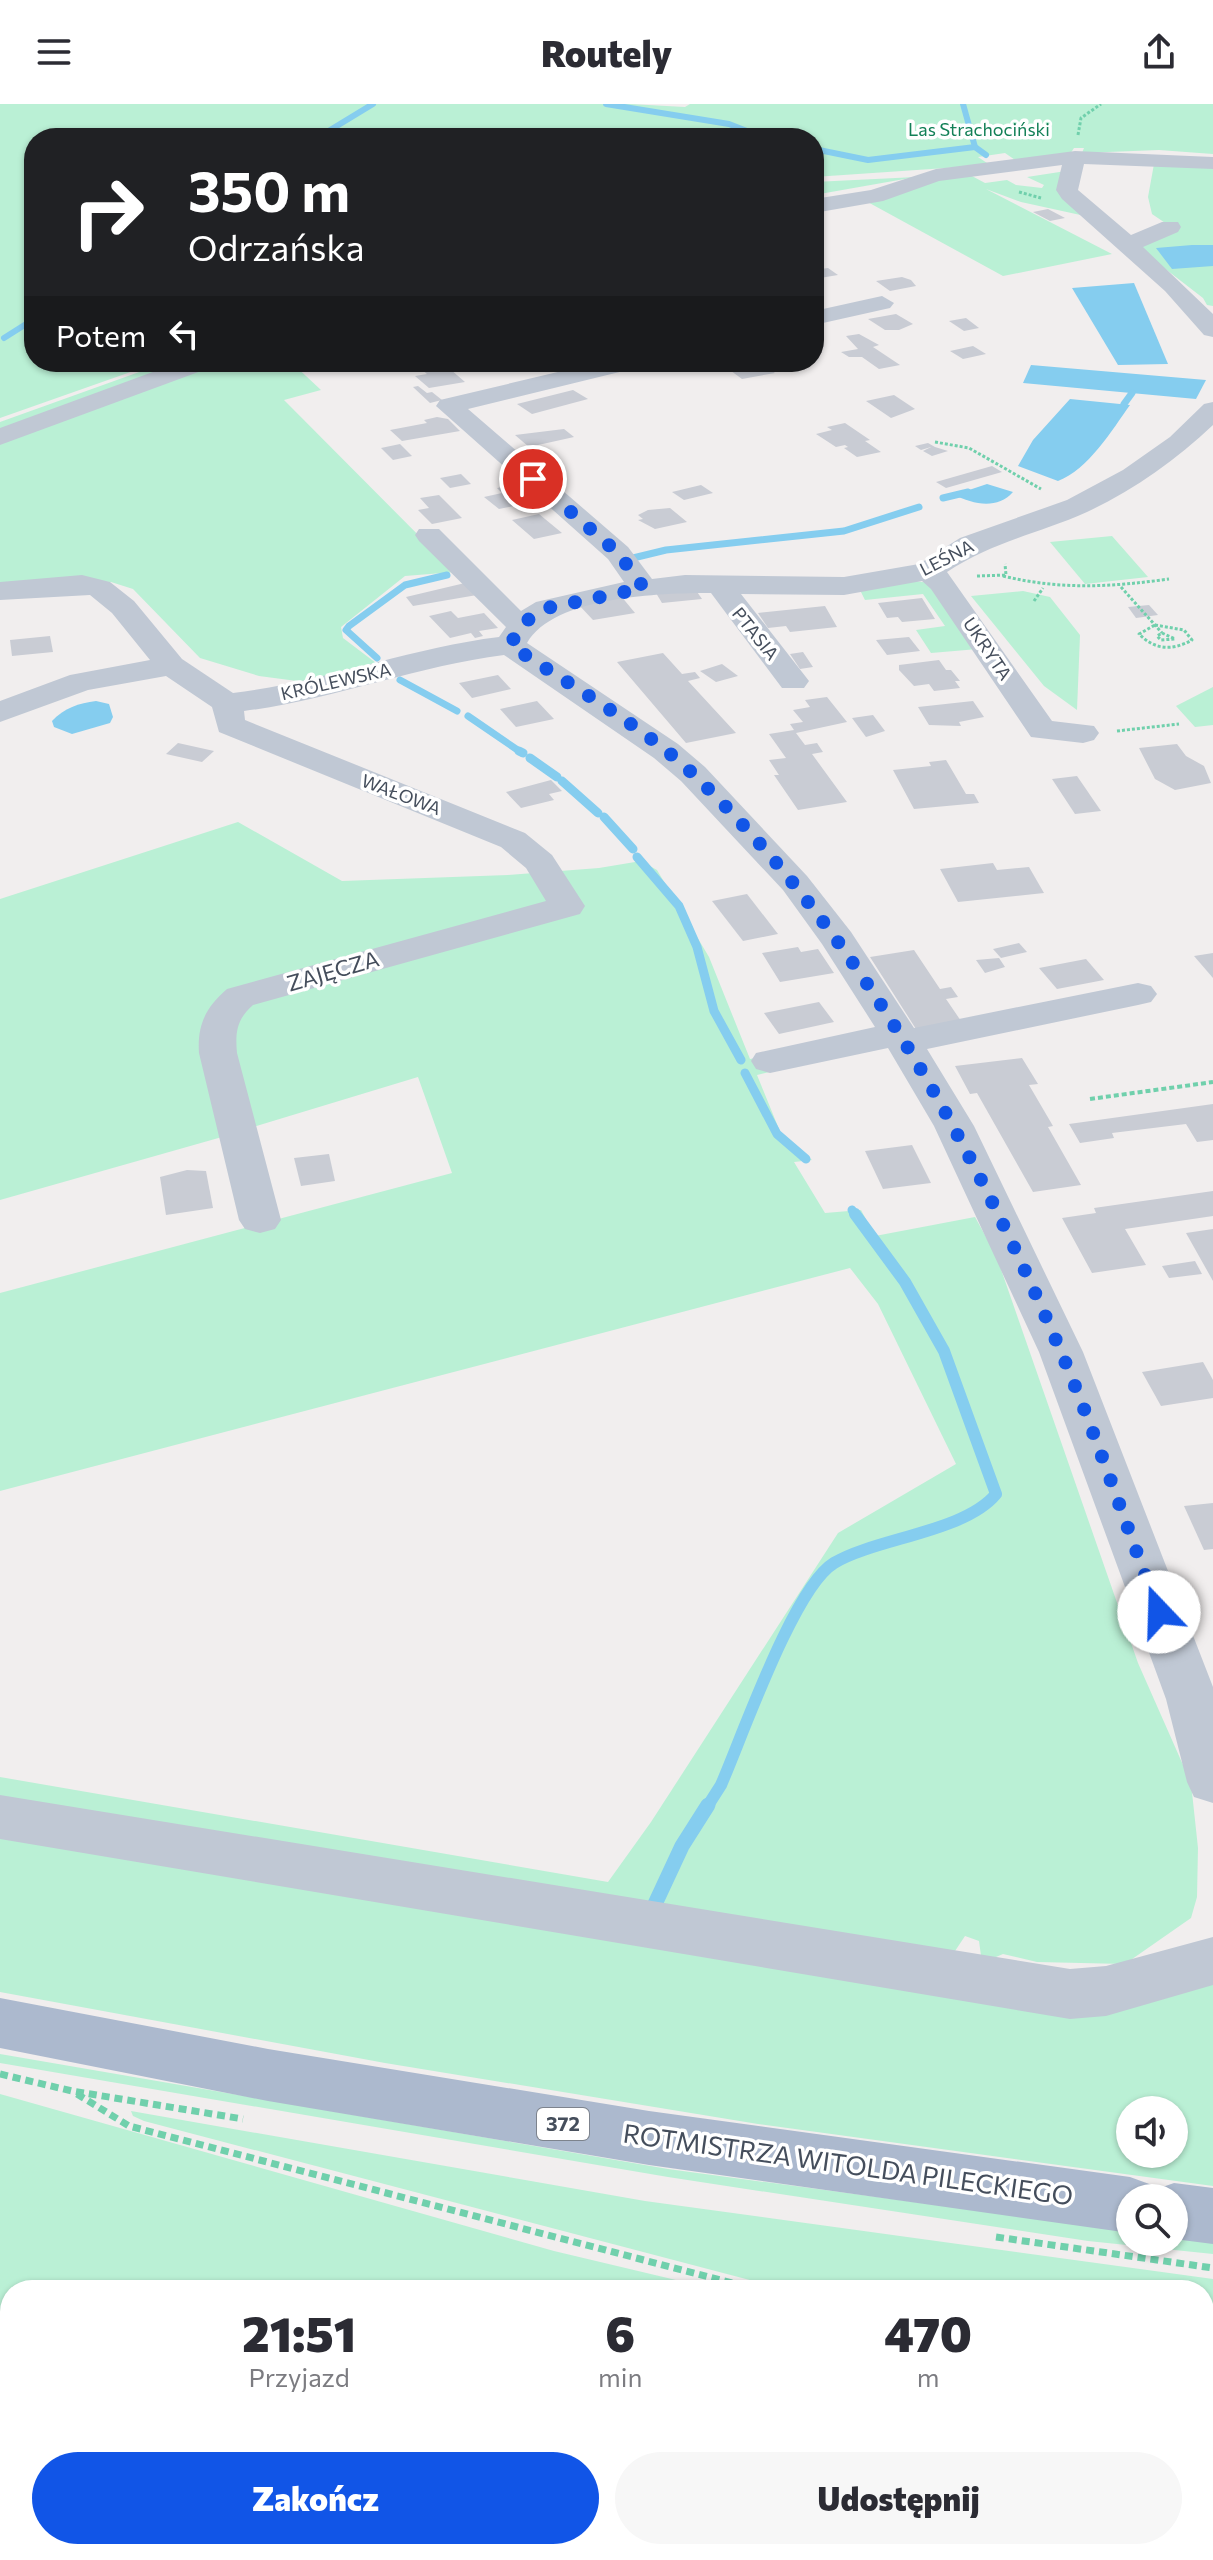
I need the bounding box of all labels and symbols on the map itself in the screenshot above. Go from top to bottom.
park label: Las Strachociński [908,118,1050,140]
pin [499,445,567,513]
street label: LEŚNA [916,534,977,580]
street label: PTASIA [728,602,784,664]
street label: UKRYTA [959,613,1017,684]
street label: KRÓLEWSKA [278,658,393,704]
street label: WAŁOWA [358,769,444,819]
street label: ZAJĘCZA [284,945,382,997]
position arrow [1117,1570,1201,1654]
road number: 372 [537,2108,589,2140]
street label: ROTMISTRZA WITOLDA PILECKIEGO [621,2117,1075,2210]

